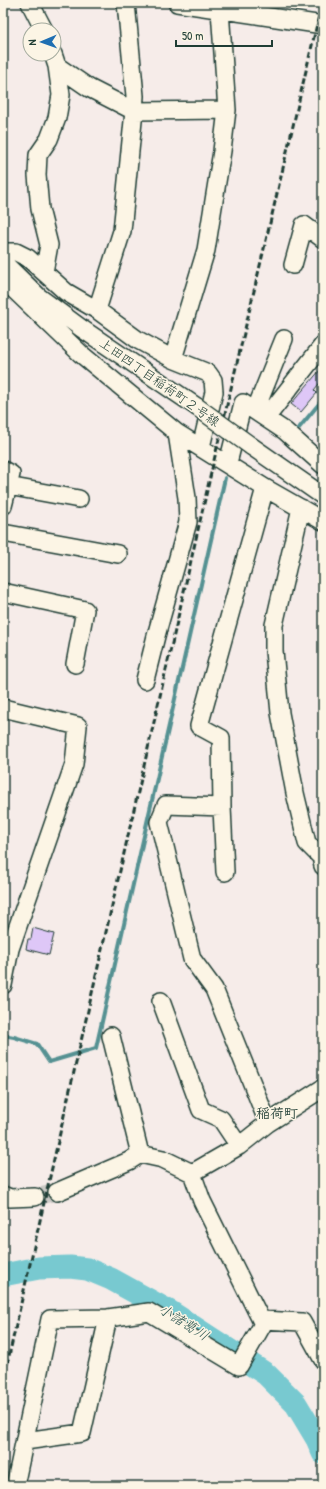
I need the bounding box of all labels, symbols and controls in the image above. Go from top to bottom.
north arrow [22,22,62,62]
scale bar [176,22,272,48]
text: 50 m [182,27,203,44]
text: N [25,39,39,46]
street label: 上田四丁目稲荷町２号線 [96,334,225,431]
district label: 稲荷町 [256,1103,298,1122]
water label: 小諸葛川 [155,1299,213,1344]

